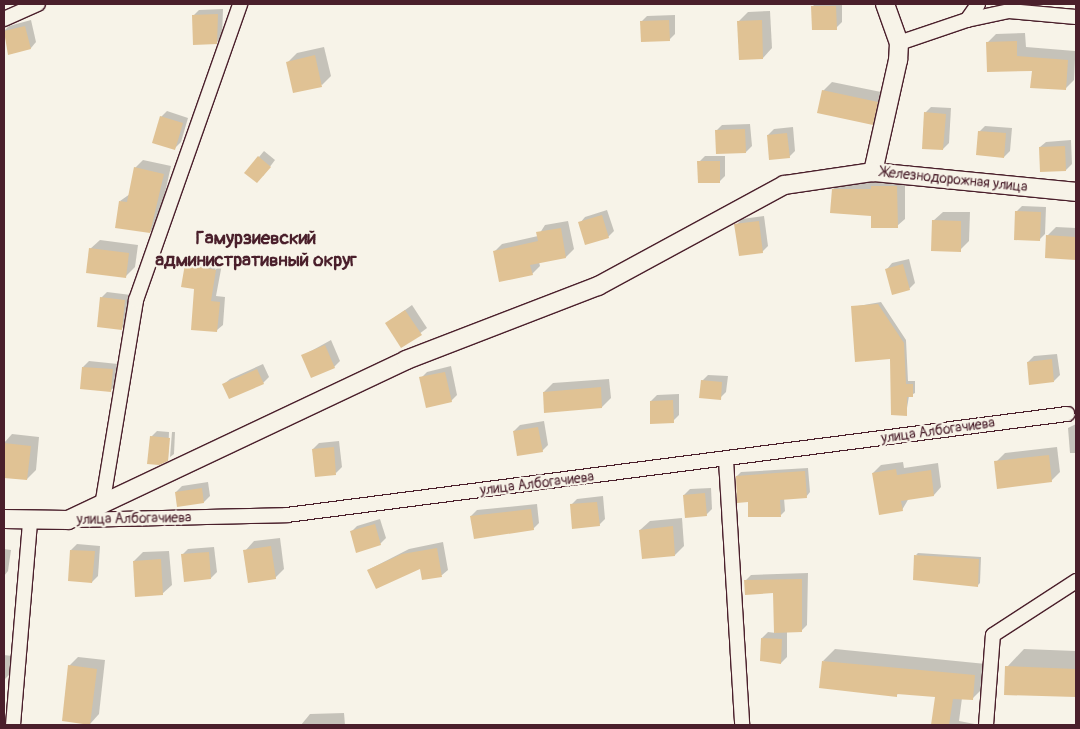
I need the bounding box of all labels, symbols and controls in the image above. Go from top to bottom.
street label: Железнодорожная улица [880,164,1028,196]
district label: Гамурзиевский административный округ [155,228,357,272]
street label: улица Албогачиева [880,415,996,447]
street label: улица Албогачиева [479,469,595,499]
street label: улица Албогачиева [76,510,192,528]

